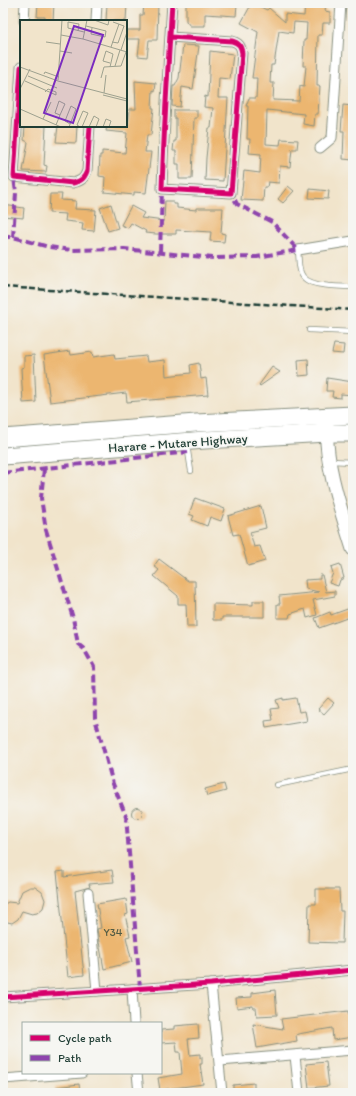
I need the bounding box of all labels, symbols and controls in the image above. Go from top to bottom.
inset map [20,20,127,127]
street label: Harare - Mutare Highway [108,431,248,455]
house number: Y34 [104,926,123,939]
legend [22,1022,162,1074]
text: Cycle path [58,1031,112,1045]
text: Path [58,1051,81,1065]

